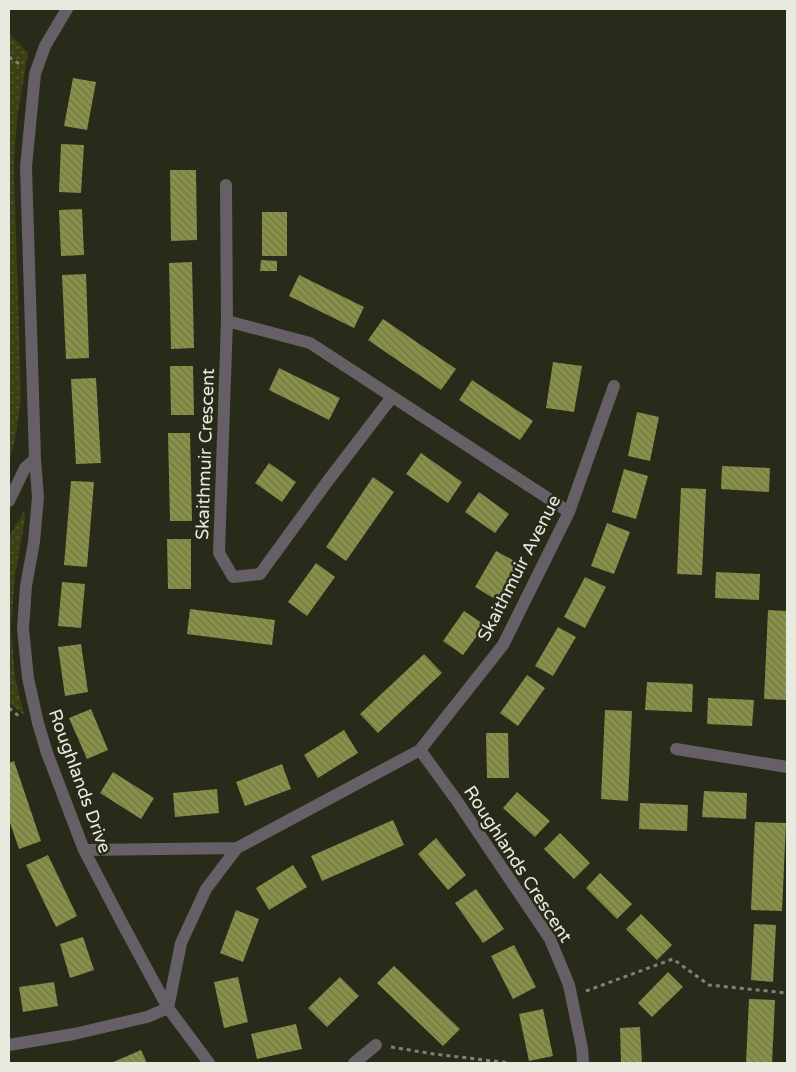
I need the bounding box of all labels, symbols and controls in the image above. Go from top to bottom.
street label: Skaithmuir Crescent [191,368,219,540]
street label: Skaithmuir Avenue [473,491,565,645]
street label: Roughlands Drive [44,706,116,856]
street label: Roughlands Crescent [459,781,577,947]

